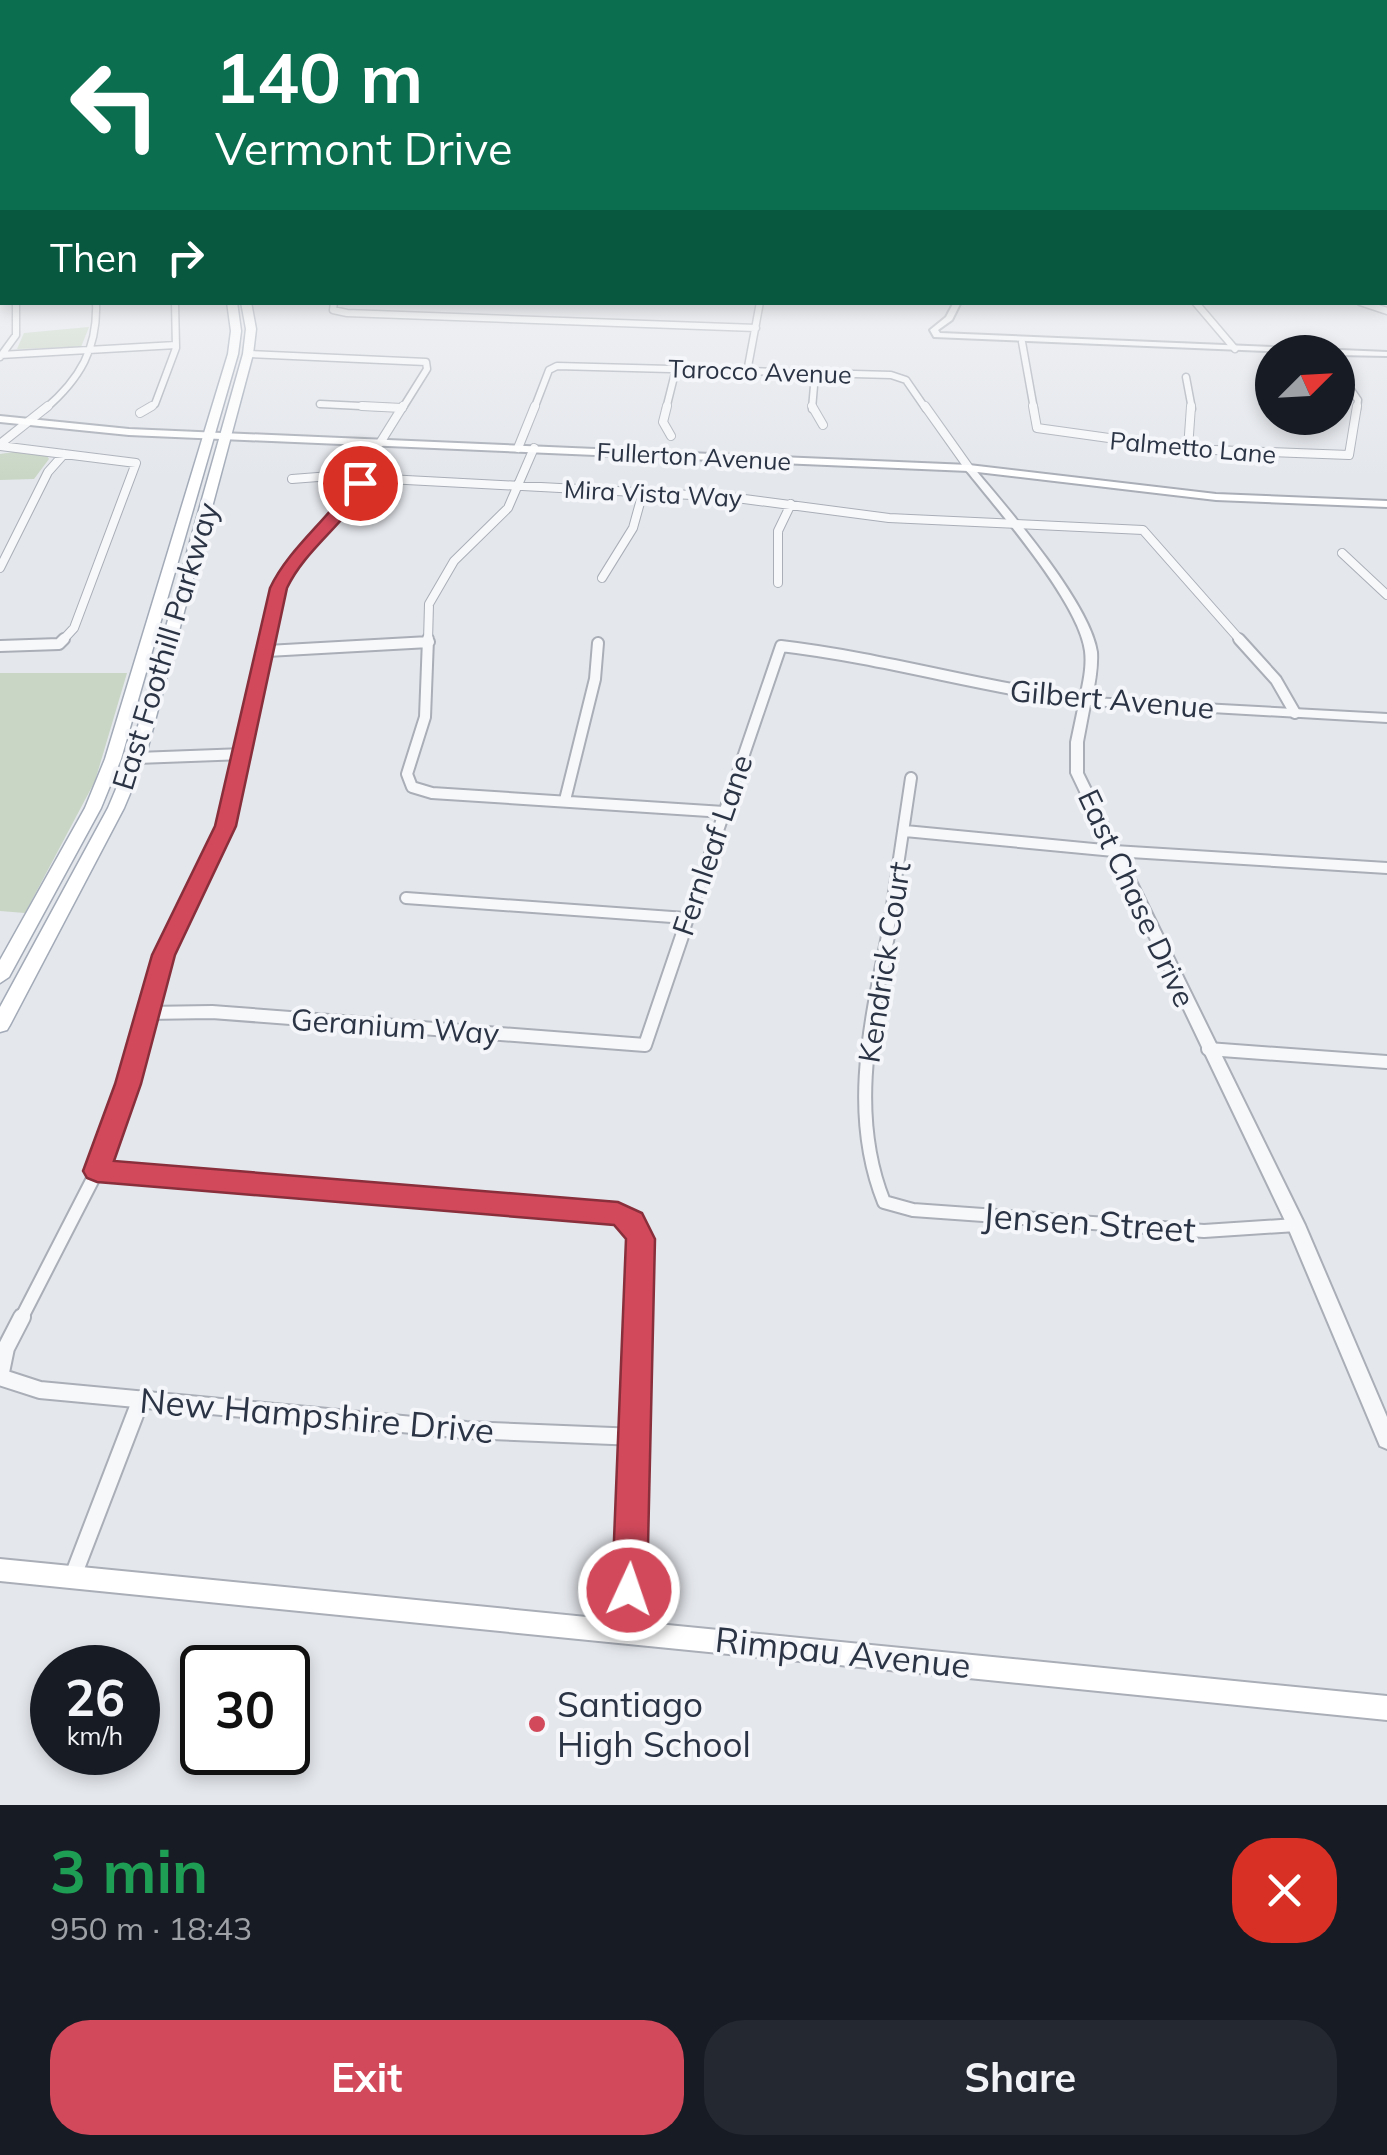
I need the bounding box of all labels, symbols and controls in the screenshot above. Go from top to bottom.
text: 140 m [215,33,423,121]
icon: left [50,40,180,170]
text: Vermont Drive [215,120,512,176]
icon: right [158,230,213,285]
text: Then [50,234,138,282]
north arrow [1255,335,1355,435]
map controls [1255,335,1355,435]
street label: Tarocco Avenue [668,352,852,390]
street label: Palmetto Lane [1109,424,1277,470]
street label: Fullerton Avenue [596,435,792,477]
pin [318,441,403,526]
icon: arrive [333,456,388,511]
street label: Mira Vista Way [563,473,743,513]
street label: East Foothill Parkway [103,498,227,794]
street label: Gilbert Avenue [1008,671,1216,727]
street label: Fernleaf Lane [663,750,761,940]
street label: East Chase Drive [1070,783,1204,1013]
street label: Kendrick Court [849,859,919,1065]
street label: Geranium Way [290,1000,500,1052]
street label: Jensen Street [981,1193,1197,1251]
street label: New Hampshire Drive [138,1378,496,1452]
position arrow [577,1538,681,1642]
street label: Rimpau Avenue [713,1617,973,1687]
speed limit sign: 30 [180,1645,310,1775]
text: 26 [65,1666,125,1729]
place label: Santiago High School [557,1682,751,1766]
marker: Santiago High School [526,1713,548,1735]
text: km/h [67,1720,123,1751]
text: 3 min [50,1833,208,1908]
button: close [1232,1838,1337,1943]
text: 950 m · 18:43 [50,1908,252,1948]
button: Exit [50,2020,684,2135]
button: Share [704,2020,1337,2135]

